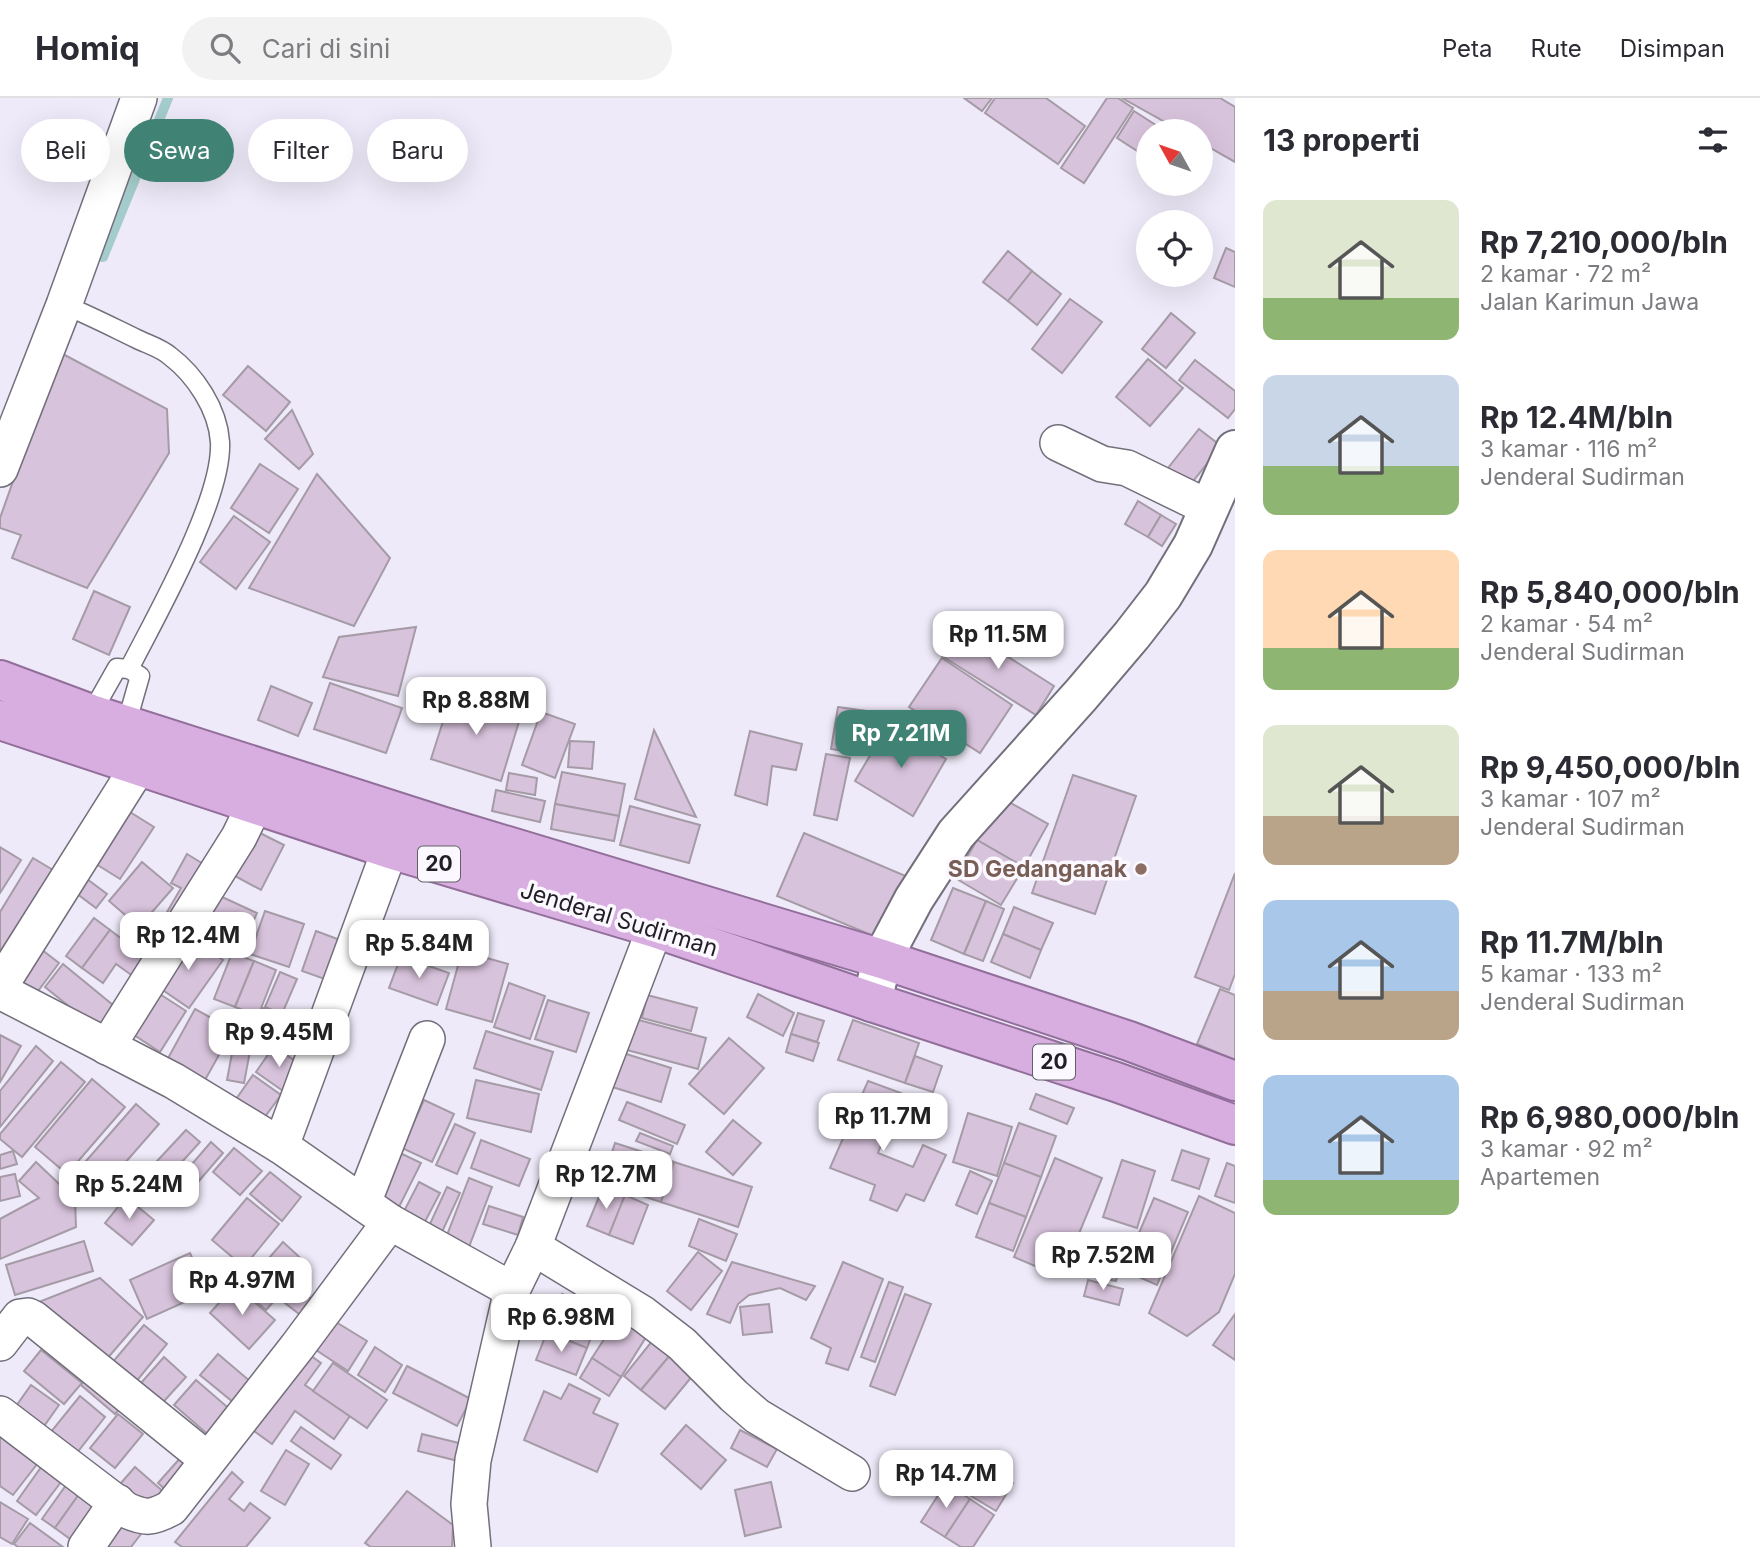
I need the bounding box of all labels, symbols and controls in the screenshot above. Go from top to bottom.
search box [182,17,672,80]
text: Homiq [35,28,140,68]
icon: search [206,29,244,67]
text: Cari di sini [262,33,390,64]
text: Peta [1442,34,1493,63]
text: Rute [1531,34,1582,63]
text: Disimpan [1620,34,1725,63]
chip: Beli [21,119,110,182]
chip: Sewa [124,119,234,182]
chip: Filter [248,119,353,182]
chip: Baru [367,119,468,182]
north arrow [1136,119,1213,196]
map controls [1136,119,1213,287]
icon: filters [1694,121,1732,159]
text: 13 properti [1263,122,1420,158]
button: locate [1136,210,1213,287]
text: Rp 7,210,000/bln [1480,224,1728,260]
icon: home [1319,228,1403,312]
text: 2 kamar · 72 m² [1480,260,1651,288]
text: Jalan Karimun Jawa [1480,288,1699,316]
text: Rp 12.4M/bln [1480,399,1673,435]
icon: home [1319,403,1403,487]
text: 3 kamar · 116 m² [1480,435,1657,463]
text: Jenderal Sudirman [1480,463,1685,491]
text: Rp 5,840,000/bln [1480,574,1740,610]
icon: home [1319,578,1403,662]
text: 2 kamar · 54 m² [1480,610,1653,638]
pin: Rp 11.5M [926,612,1070,671]
text: Rp 11.5M [949,620,1047,648]
text: Jenderal Sudirman [1480,638,1685,666]
pin: Rp 8.88M [404,678,548,737]
text: Rp 8.88M [422,686,530,714]
pin: Rp 7.21M [829,710,973,770]
text: Rp 7.21M [851,719,951,747]
text: Rp 9,450,000/bln [1480,749,1740,785]
icon: home [1319,753,1403,837]
text: 3 kamar · 107 m² [1480,785,1661,813]
text: Jenderal Sudirman [1480,813,1685,841]
road number: 20 [418,846,460,882]
place label: SD Gedanganak [948,855,1128,883]
marker: SD Gedanganak [1133,861,1149,877]
street label: Jenderal Sudirman [517,876,721,962]
pin: Rp 12.4M [116,912,260,972]
pin: Rp 5.84M [347,920,491,980]
text: Rp 12.4M [136,921,240,949]
text: Rp 11.7M/bln [1480,924,1664,960]
icon: home [1319,928,1403,1012]
text: Rp 5.84M [365,929,473,957]
text: 5 kamar · 133 m² [1480,960,1662,988]
text: Jenderal Sudirman [1480,988,1685,1016]
pin: Rp 9.45M [207,1010,351,1069]
text: Rp 9.45M [225,1018,333,1046]
road number: 20 [1033,1044,1075,1080]
pin: Rp 11.7M [811,1094,955,1153]
text: Rp 6,980,000/bln [1480,1099,1740,1135]
text: Rp 11.7M [835,1102,931,1130]
icon: home [1319,1103,1403,1187]
text: 3 kamar · 92 m² [1480,1135,1653,1163]
pin: Rp 12.7M [534,1152,678,1211]
text: Rp 12.7M [555,1160,657,1188]
pin: Rp 5.24M [57,1162,201,1221]
text: Apartemen [1480,1163,1600,1191]
text: Rp 5.24M [75,1170,183,1198]
pin: Rp 7.52M [1031,1232,1175,1292]
text: Rp 7.52M [1051,1241,1155,1269]
pin: Rp 4.97M [170,1258,314,1317]
text: Rp 4.97M [189,1266,295,1294]
pin: Rp 6.98M [489,1294,633,1354]
text: Rp 6.98M [507,1303,615,1331]
pin: Rp 14.7M [874,1450,1018,1510]
text: Rp 14.7M [895,1459,997,1487]

